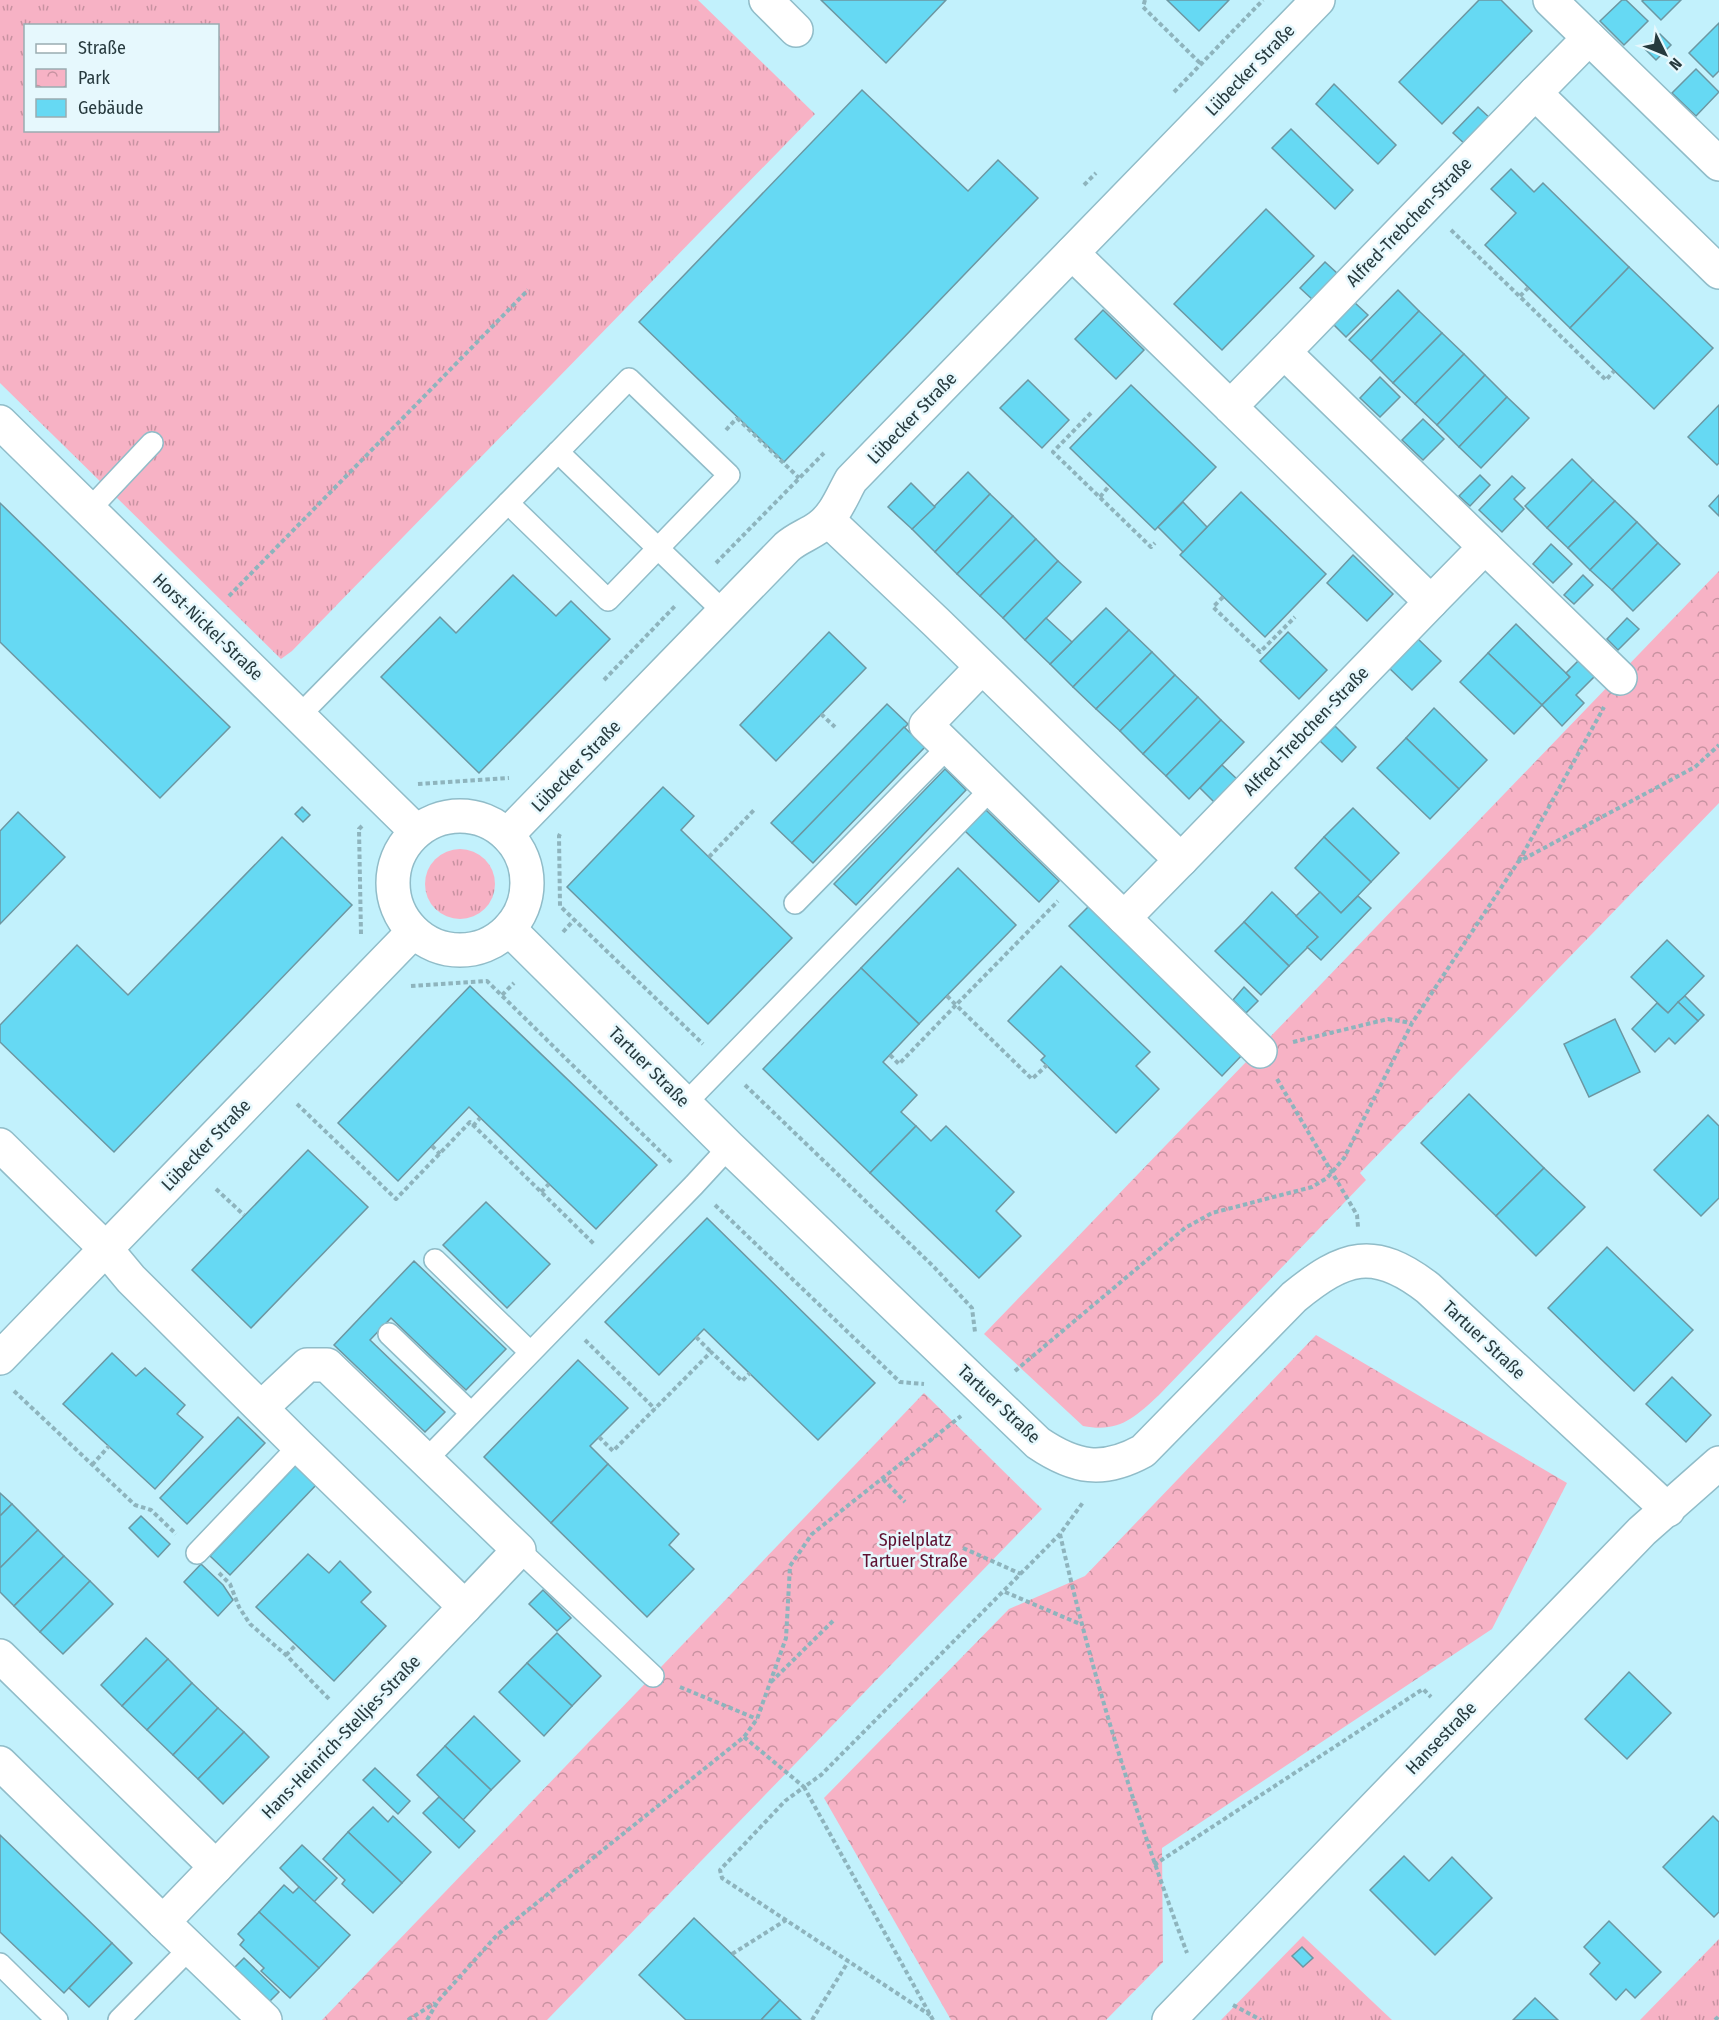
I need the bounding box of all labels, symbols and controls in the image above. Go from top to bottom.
street label: Lübecker Straße [1201,20,1299,120]
legend [24,24,219,132]
north arrow [1635,24,1695,84]
text: Straße [78,37,126,59]
text: N [1665,54,1686,74]
text: Park [78,67,111,89]
text: Gebäude [78,97,144,119]
street label: Alfred-Trebchen-Straße [1342,153,1476,291]
street label: Lübecker Straße [863,368,961,468]
street label: Horst-Nickel-Straße [148,569,268,685]
street label: Alfred-Trebchen-Straße [1239,662,1373,800]
street label: Lübecker Straße [527,716,625,816]
street label: Tartuer Straße [604,1022,694,1112]
street label: Lübecker Straße [157,1095,255,1195]
street label: Tartuer Straße [1438,1296,1530,1384]
street label: Tartuer Straße [953,1360,1045,1448]
park label: Spielplatz Tartuer Straße [862,1529,968,1572]
street label: Hans-Heinrich-Stelljes-Straße [257,1651,425,1823]
street label: Hansestraße [1401,1697,1481,1779]

